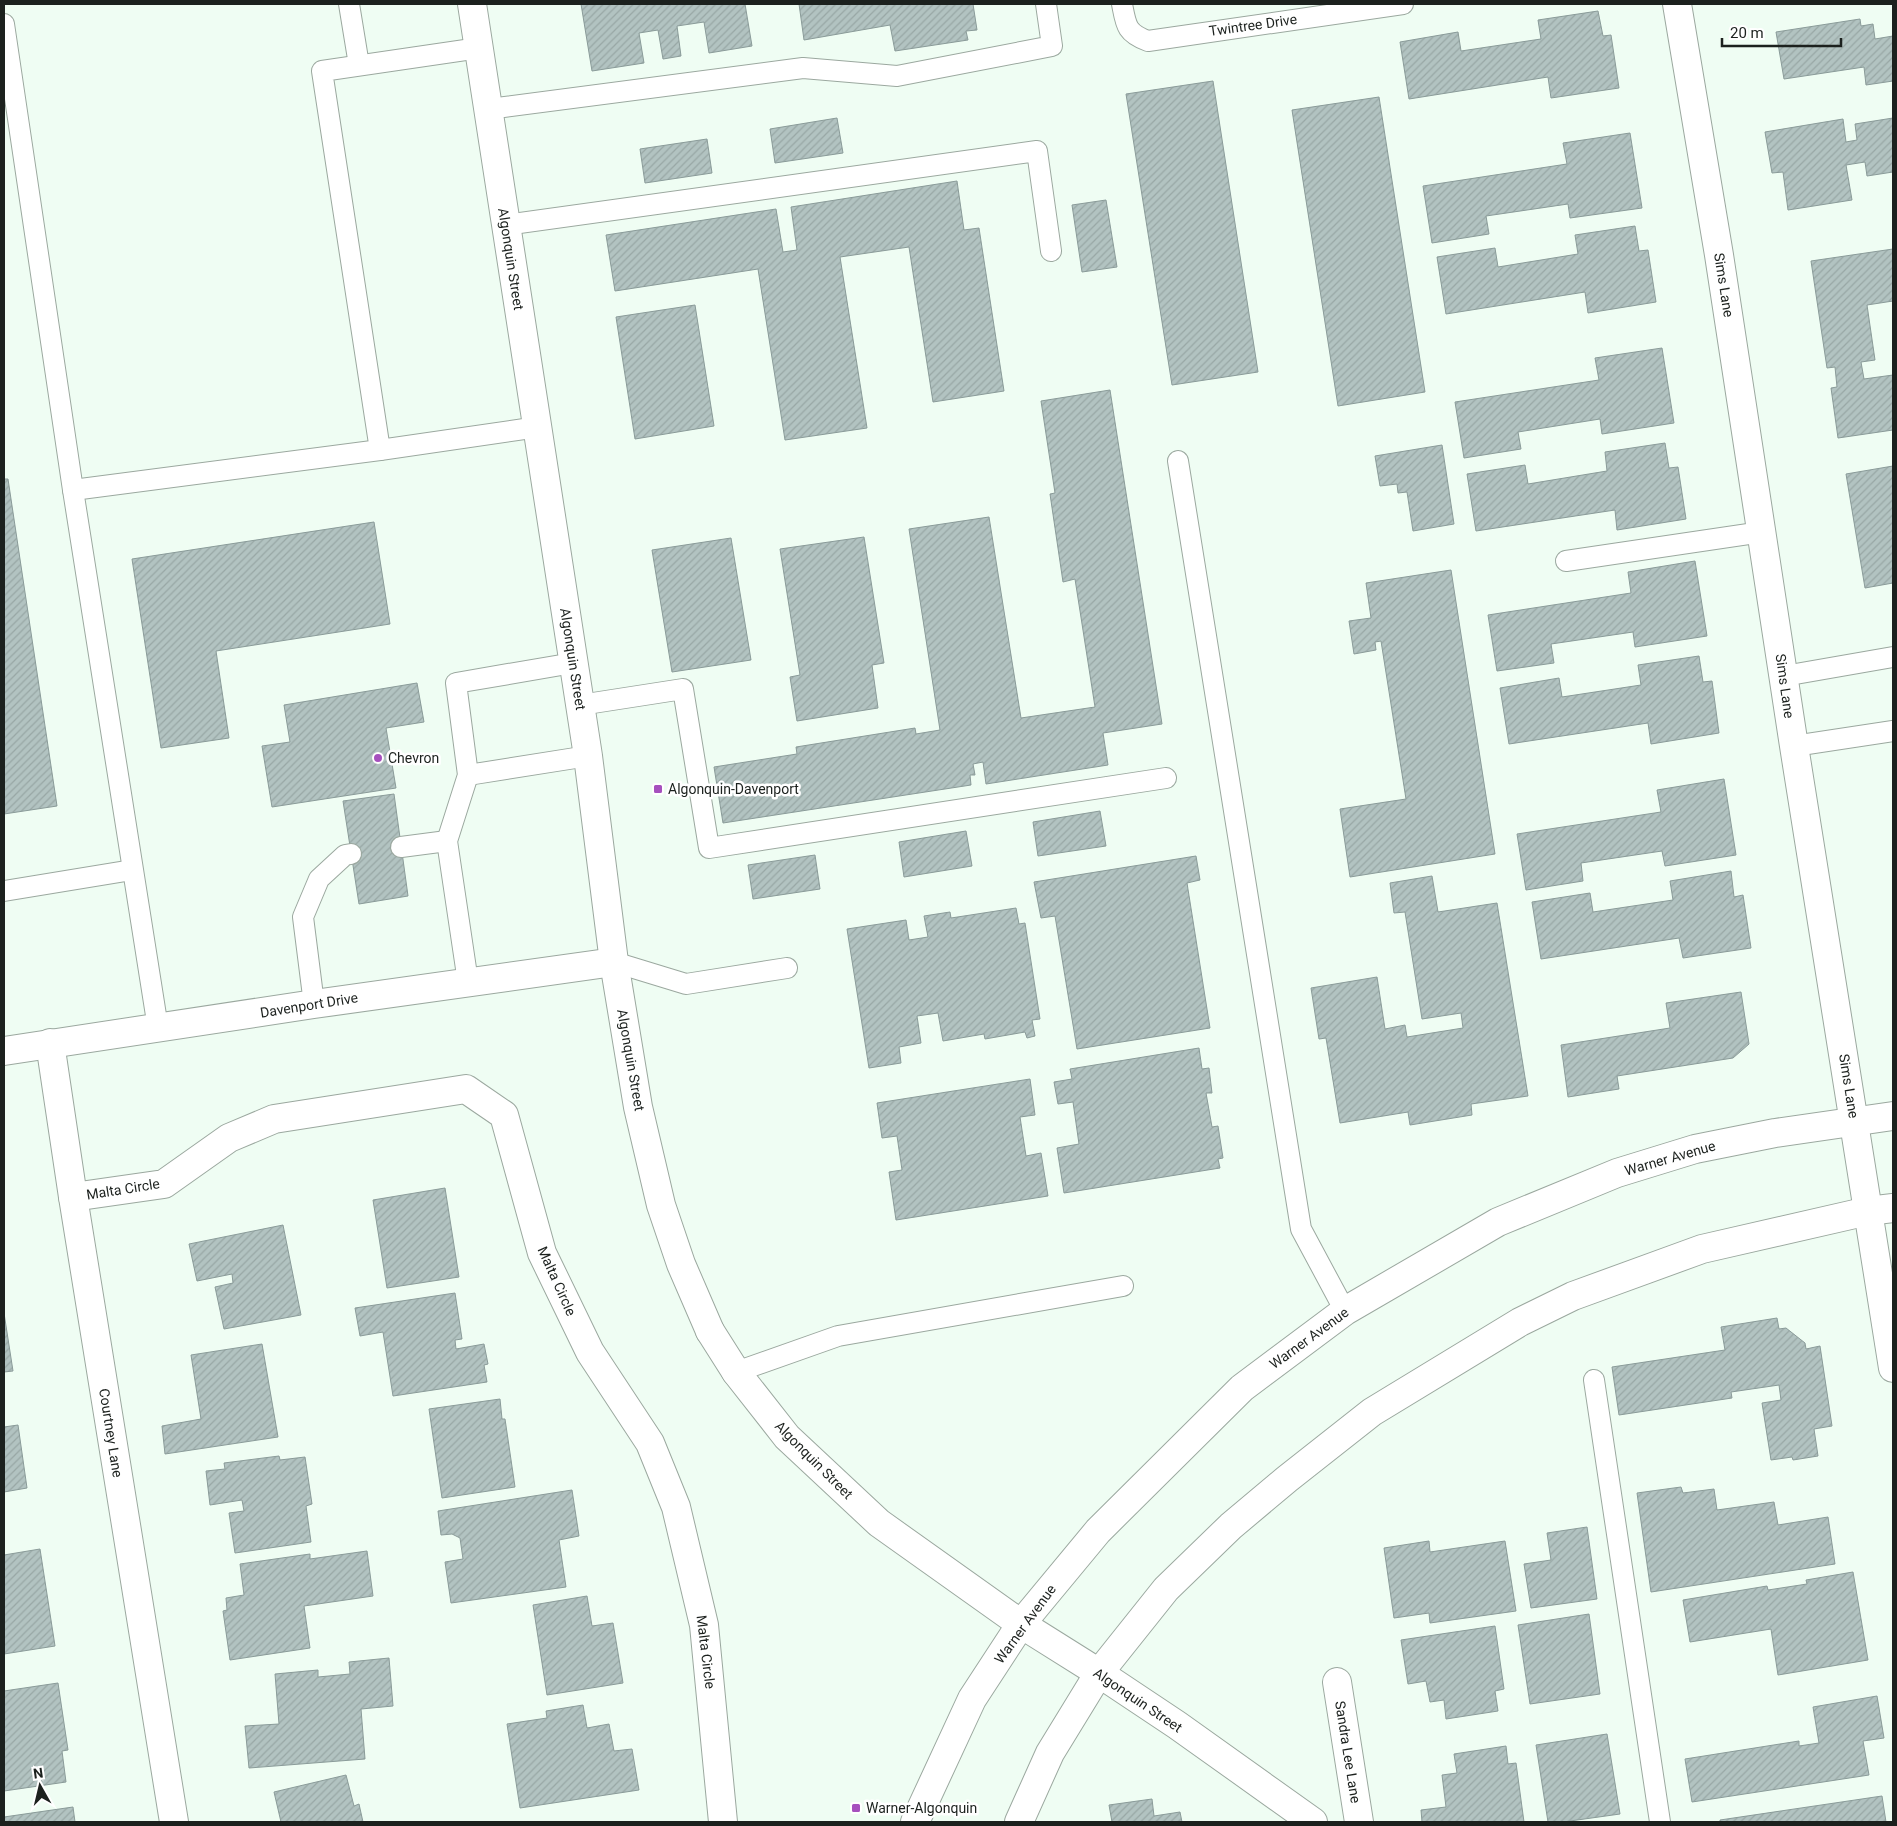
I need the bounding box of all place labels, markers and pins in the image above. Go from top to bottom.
place label: Chevron [388,750,439,766]
marker: Chevron [372,752,384,764]
place label: Algonquin-Davenport [668,781,799,797]
marker: Algonquin-Davenport [652,783,664,795]
place label: Warner-Algonquin [866,1800,977,1816]
marker: Warner-Algonquin [850,1802,862,1814]

